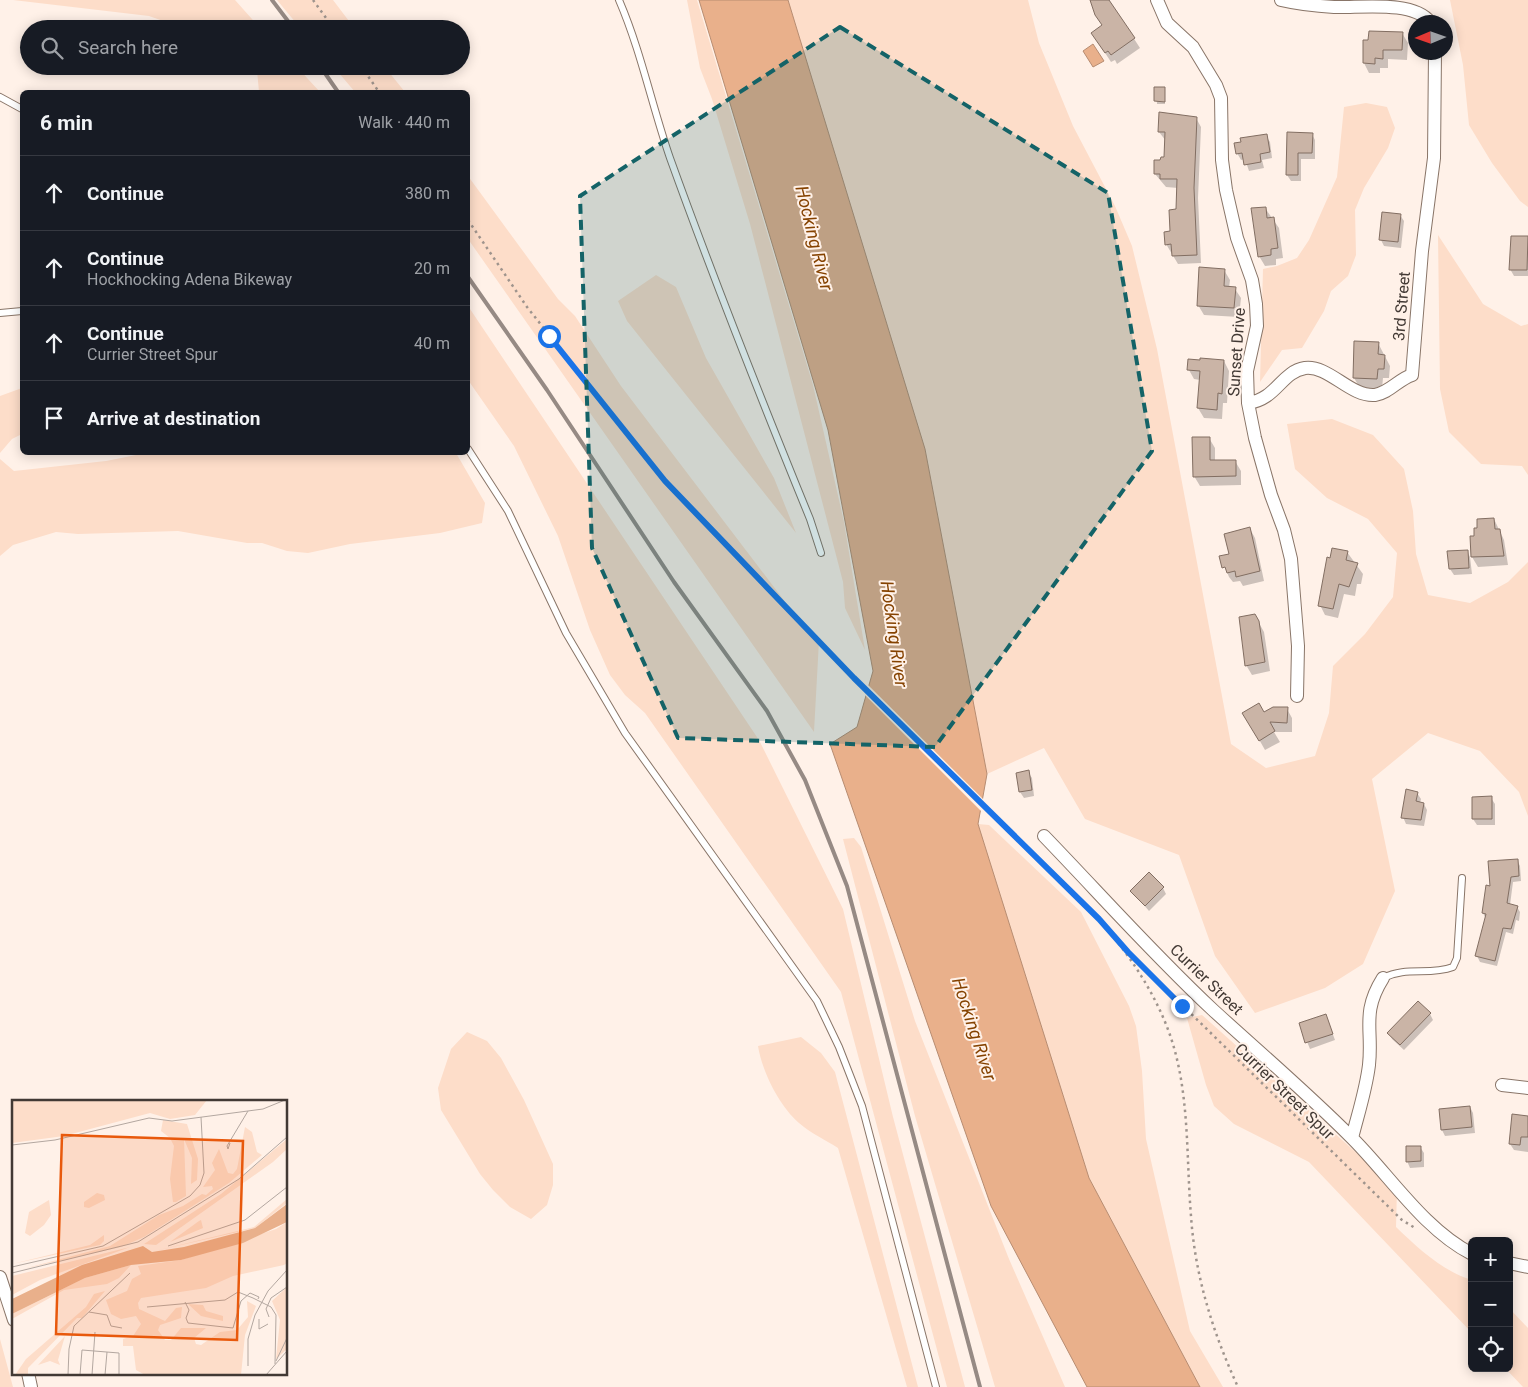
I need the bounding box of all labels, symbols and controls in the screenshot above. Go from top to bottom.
north arrow [1408,15,1453,60]
search box [20,20,470,75]
icon: search [38,34,66,62]
text: Search here [78,36,178,59]
text: 6 min [40,111,93,135]
text: Walk · 440 m [358,113,450,132]
icon: ahead [40,179,68,207]
text: Continue [87,182,164,205]
water label: Hocking River [791,183,838,293]
text: 380 m [405,184,450,203]
text: Continue [87,247,164,270]
icon: ahead [40,254,68,282]
text: 20 m [414,259,450,278]
text: Hockhocking Adena Bikeway [87,270,292,289]
street label: 3rd Street [1389,271,1414,341]
street label: Sunset Drive [1224,307,1249,397]
text: Continue [87,322,164,345]
route start [538,325,561,348]
icon: ahead [40,329,68,357]
text: 40 m [414,334,450,353]
text: Currier Street Spur [87,345,218,364]
icon: arrive [40,404,68,432]
text: Arrive at destination [87,407,260,430]
water label: Hocking River [877,579,912,689]
street label: Currier Street [1166,940,1247,1019]
water label: Hocking River [948,975,1001,1084]
route end [1171,995,1194,1018]
street label: Currier Street Spur [1231,1039,1339,1144]
inset map [12,1100,288,1374]
map controls [1468,1237,1513,1372]
button: + [1468,1237,1513,1282]
button: − [1468,1282,1513,1327]
button: locate [1468,1327,1513,1372]

